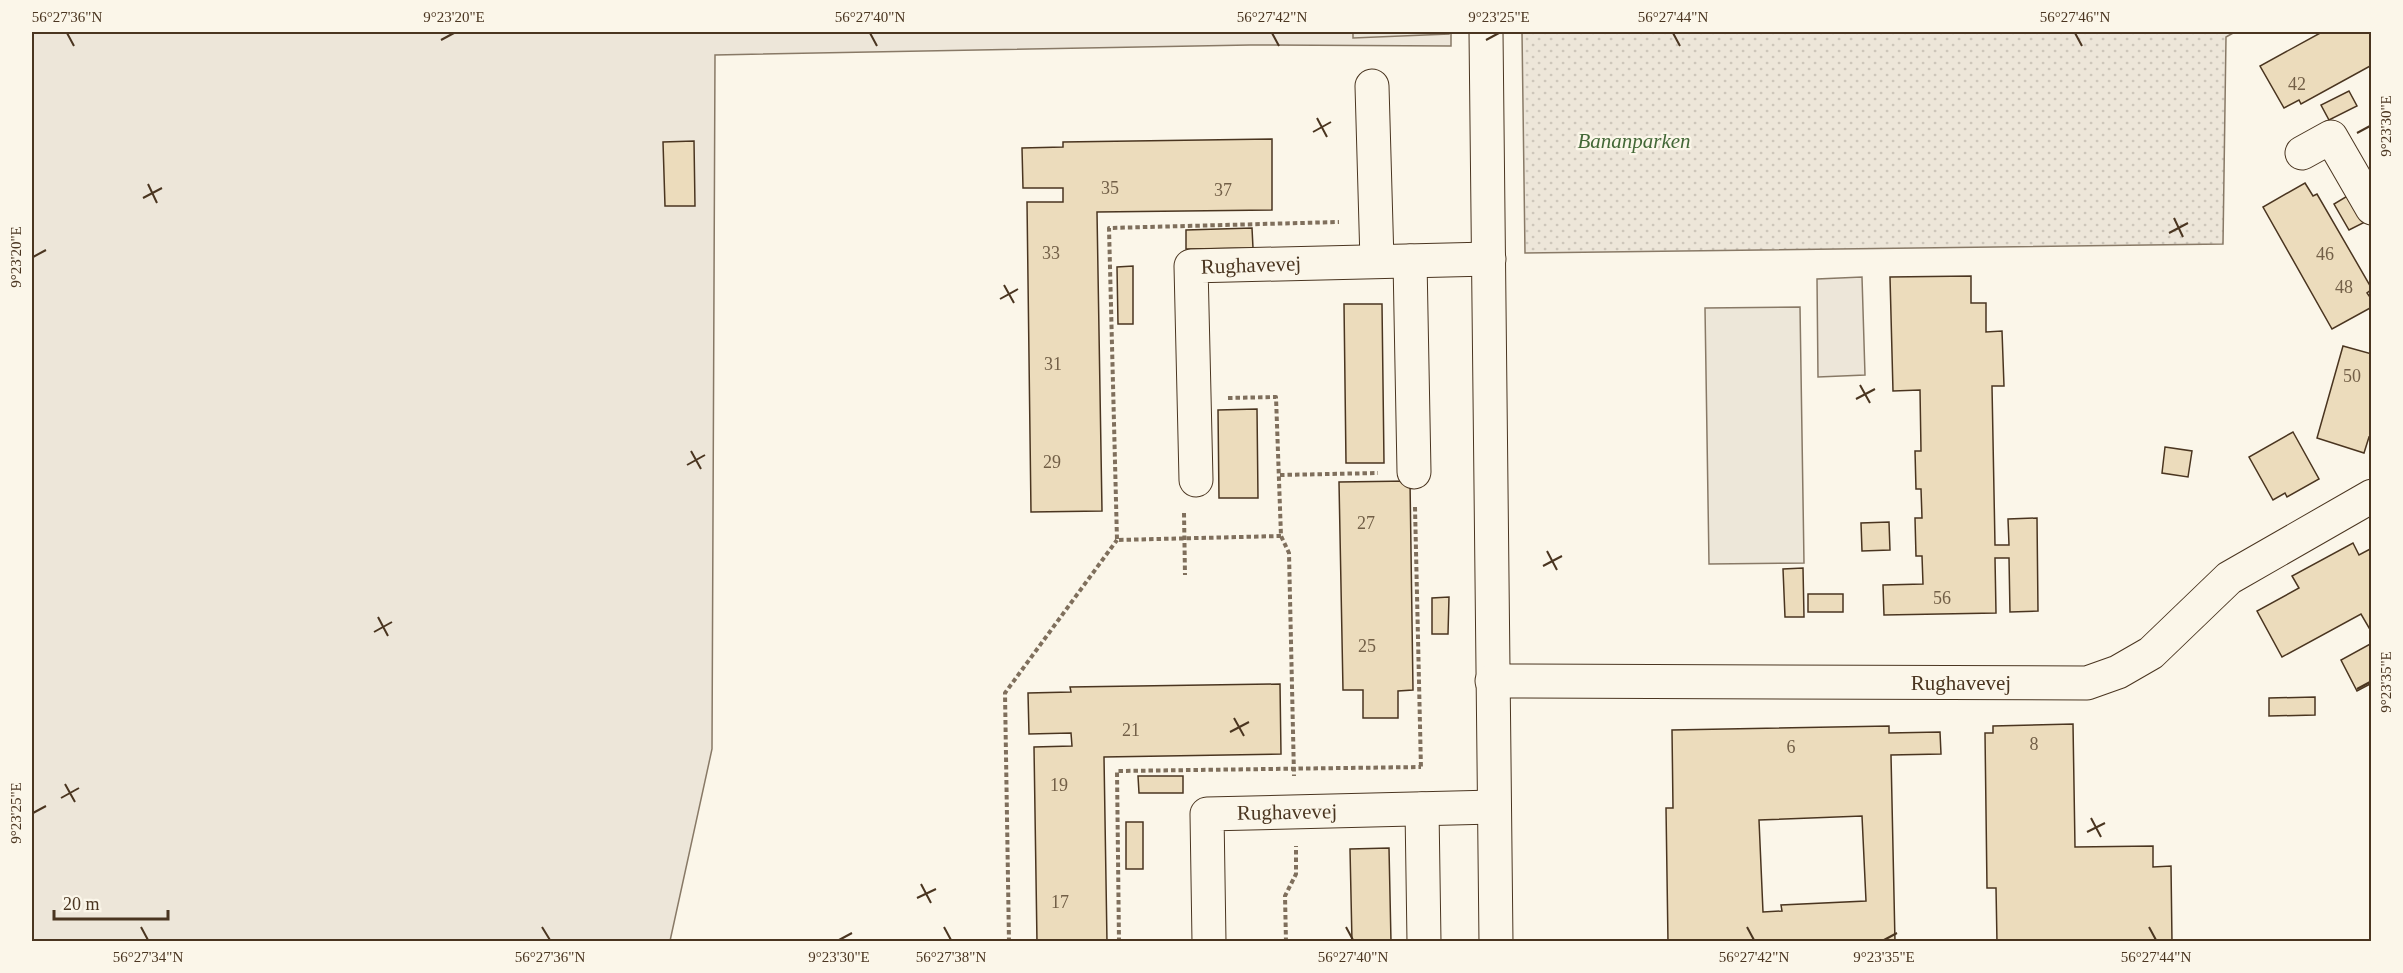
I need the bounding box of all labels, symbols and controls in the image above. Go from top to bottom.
text: 56°27'36"N [32,9,102,25]
text: 9°23'20"E [423,9,485,25]
text: 56°27'40"N [835,9,905,25]
text: 56°27'42"N [1237,9,1307,25]
text: 9°23'25"E [1468,9,1530,25]
text: 56°27'44"N [1638,9,1708,25]
text: 56°27'46"N [2040,9,2110,25]
house number: 42 [2288,74,2306,94]
text: 9°23'30"E [2378,95,2394,157]
park label: Bananparken [1577,129,1691,153]
house number: 35 [1101,178,1119,198]
house number: 37 [1214,180,1232,200]
text: 9°23'20"E [8,226,24,288]
house number: 33 [1042,243,1060,263]
house number: 46 [2316,244,2334,264]
street label: Rughavevej [1200,251,1302,279]
house number: 48 [2335,277,2353,297]
house number: 31 [1044,354,1062,374]
house number: 50 [2343,366,2361,386]
house number: 29 [1043,452,1061,472]
house number: 27 [1357,513,1375,533]
house number: 56 [1933,588,1951,608]
house number: 25 [1358,636,1376,656]
text: 9°23'35"E [2378,651,2394,713]
street label: Rughavevej [1911,671,2011,695]
house number: 21 [1122,720,1140,740]
house number: 8 [2030,734,2039,754]
house number: 6 [1787,737,1796,757]
house number: 19 [1050,775,1068,795]
text: 9°23'25"E [8,782,24,844]
street label: Rughavevej [1237,799,1337,825]
scale bar [54,883,168,921]
house number: 17 [1051,892,1069,912]
text: 20 m [63,894,100,914]
text: 56°27'34"N [113,949,183,965]
text: 56°27'36"N [515,949,585,965]
text: 9°23'30"E [808,949,870,965]
text: 56°27'38"N [916,949,986,965]
text: 56°27'40"N [1318,949,1388,965]
text: 56°27'42"N [1719,949,1789,965]
text: 9°23'35"E [1853,949,1915,965]
text: 56°27'44"N [2121,949,2191,965]

